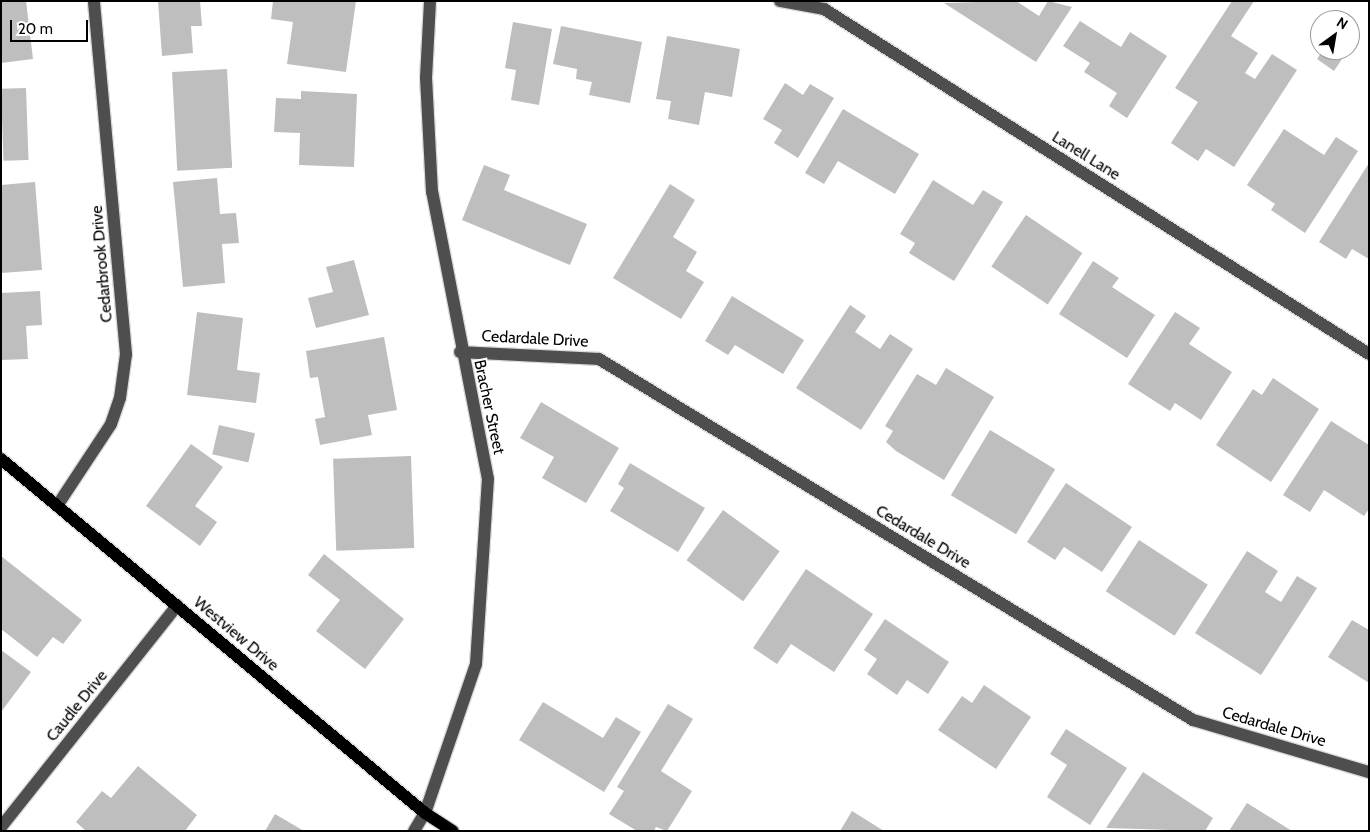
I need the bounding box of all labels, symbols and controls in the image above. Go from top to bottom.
scale bar [12,10,90,42]
north arrow [1310,10,1360,60]
text: N [1333,13,1351,33]
text: 20 m [18,20,53,38]
street label: Lanell Lane [1048,128,1124,184]
street label: Cedarbrook Drive [87,205,117,323]
street label: Cedardale Drive [481,327,589,351]
street label: Bracher Street [470,358,508,456]
street label: Cedardale Drive [872,501,974,573]
street label: Westview Drive [190,593,282,675]
street label: Caudle Drive [42,666,112,746]
street label: Cedardale Drive [1220,703,1328,751]

